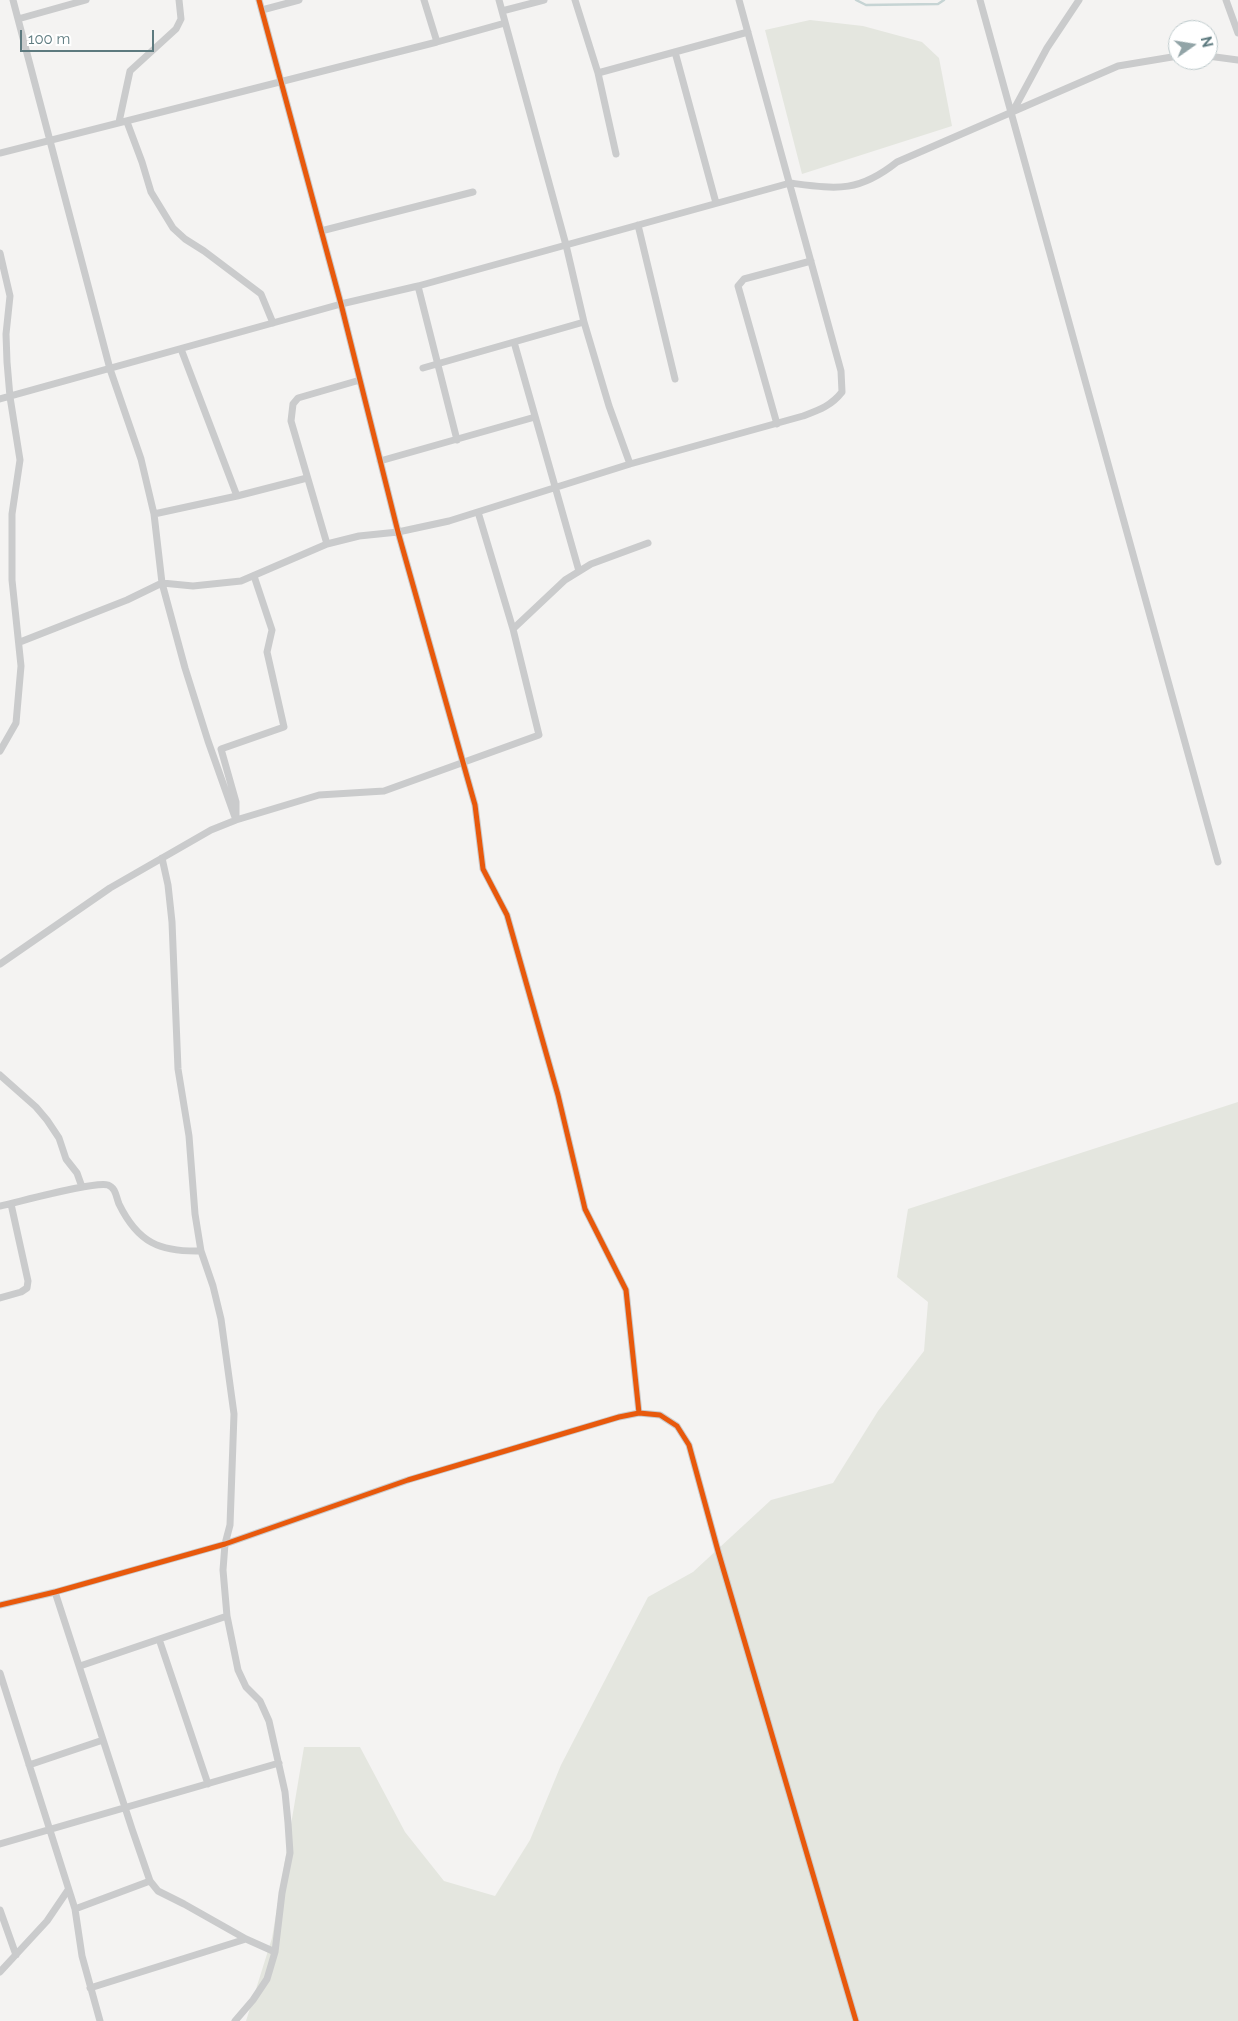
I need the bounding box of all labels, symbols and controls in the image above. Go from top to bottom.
scale bar [22,20,156,52]
north arrow [1168,20,1218,70]
text: 100 m [28,30,70,48]
text: N [1198,35,1216,49]

